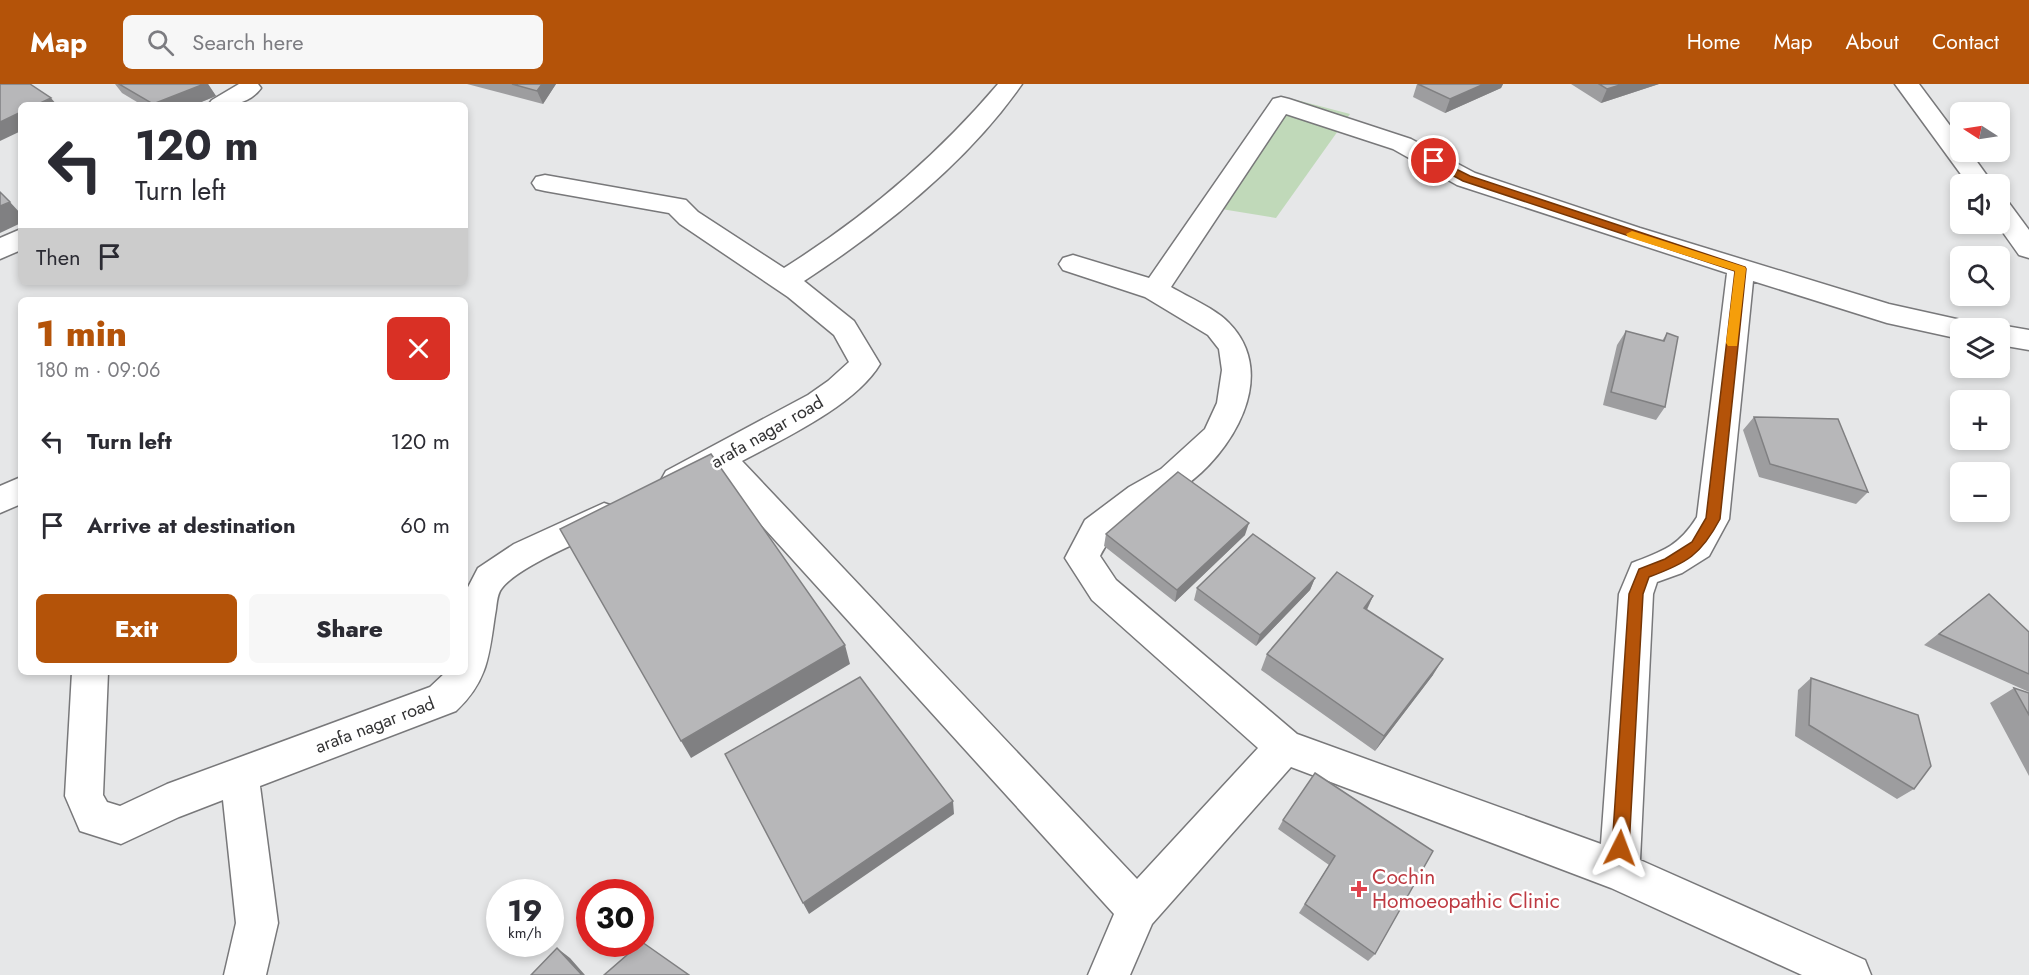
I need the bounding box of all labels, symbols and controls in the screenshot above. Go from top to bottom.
search box [123,15,543,69]
text: Map [30,22,87,63]
icon: search [144,26,177,59]
text: Search here [192,26,304,58]
text: Home [1687,27,1740,57]
text: Map [1773,27,1813,57]
text: About [1846,27,1899,57]
text: Contact [1932,27,1999,57]
north arrow [1950,102,2010,162]
map controls [1950,102,2010,522]
text: 120 m [135,115,259,176]
icon: left [36,126,114,204]
pin [1408,135,1459,186]
icon: arrive [1417,144,1450,177]
text: Turn left [135,171,225,210]
button: sound [1950,174,2010,234]
icon: arrive [93,240,126,273]
text: Then [36,241,81,273]
button: search [1950,246,2010,306]
text: 1 min [36,307,127,359]
button: close [387,317,450,380]
button: layers [1950,318,2010,378]
text: 180 m · 09:06 [36,356,161,385]
street label: arafa nagar road [706,389,828,475]
button: + [1950,390,2010,450]
icon: left [36,425,69,458]
text: Turn left [87,425,172,457]
text: 120 m [391,425,450,457]
button: − [1950,462,2010,522]
icon: arrive [36,509,69,542]
text: Arrive at destination [87,509,296,541]
text: 60 m [400,509,450,541]
button: Exit [36,594,237,663]
button: Share [249,594,450,663]
street label: arafa nagar road [312,690,438,760]
position arrow [1588,816,1652,880]
place label: Cochin Homoeopathic Clinic [1372,862,1560,916]
speed limit sign: 30 [576,879,654,957]
marker: Cochin Homoeopathic Clinic [1350,880,1368,898]
text: 19 [507,889,543,932]
text: km/h [508,922,542,944]

